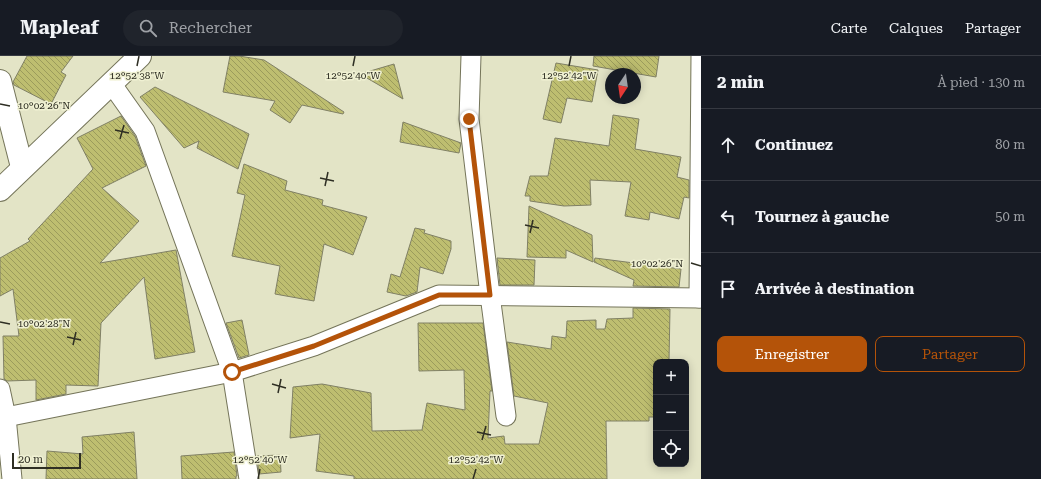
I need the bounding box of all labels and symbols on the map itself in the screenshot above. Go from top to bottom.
north arrow [605,68,641,104]
text: 12°52'38"W [110,70,165,81]
text: 12°52'40"W [326,70,381,81]
text: 12°52'42"W [542,70,597,81]
text: 10°02'26"N [18,100,70,111]
route end [460,110,478,128]
text: 10°02'26"N [631,258,683,269]
text: 10°02'28"N [18,318,70,329]
route start [223,363,241,381]
scale bar [12,451,81,470]
text: 12°52'40"W [233,454,288,465]
text: 12°52'42"W [449,454,504,465]

